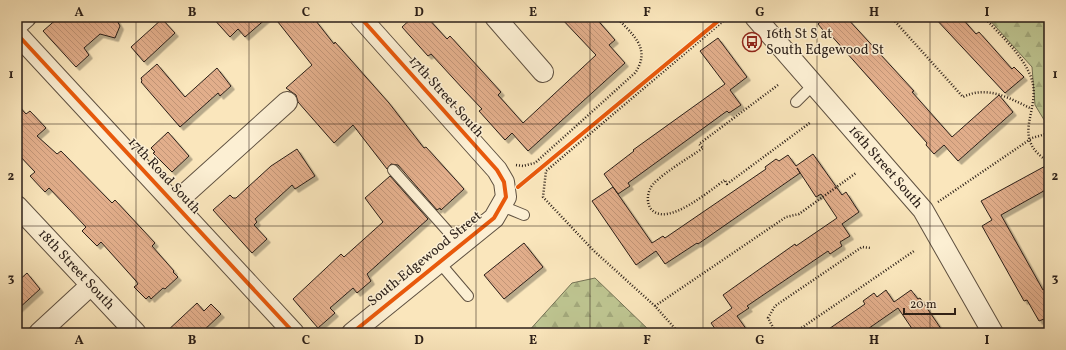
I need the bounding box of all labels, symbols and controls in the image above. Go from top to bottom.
text: A [74,4,84,22]
text: B [188,4,197,22]
text: C [302,4,310,22]
text: D [414,4,424,22]
text: E [529,4,537,22]
text: F [643,4,651,22]
text: G [755,4,765,22]
text: H [869,4,879,22]
text: I [985,4,990,22]
place label: 16th St S at South Edgewood St [766,25,884,60]
bus stop icon: 16th St S at South Edgewood St [741,31,763,53]
street label: 17th Street South [404,52,488,142]
text: 1 [8,66,14,84]
text: 1 [1052,66,1058,84]
street label: 16th Street South [844,121,927,213]
street label: 17th Road South [123,133,205,219]
text: 2 [8,168,15,186]
text: 2 [1052,168,1059,186]
street label: South Edgewood Street [364,207,486,311]
street label: 18th Street South [34,225,119,314]
text: 3 [8,270,15,288]
text: 3 [1052,270,1059,288]
scale bar [904,290,955,316]
text: 20 m [910,297,937,313]
text: A [74,332,84,350]
text: B [188,332,197,350]
text: C [302,332,310,350]
text: D [414,332,424,350]
text: E [529,332,537,350]
text: F [643,332,651,350]
text: G [755,332,765,350]
text: H [869,332,879,350]
text: I [985,332,990,350]

